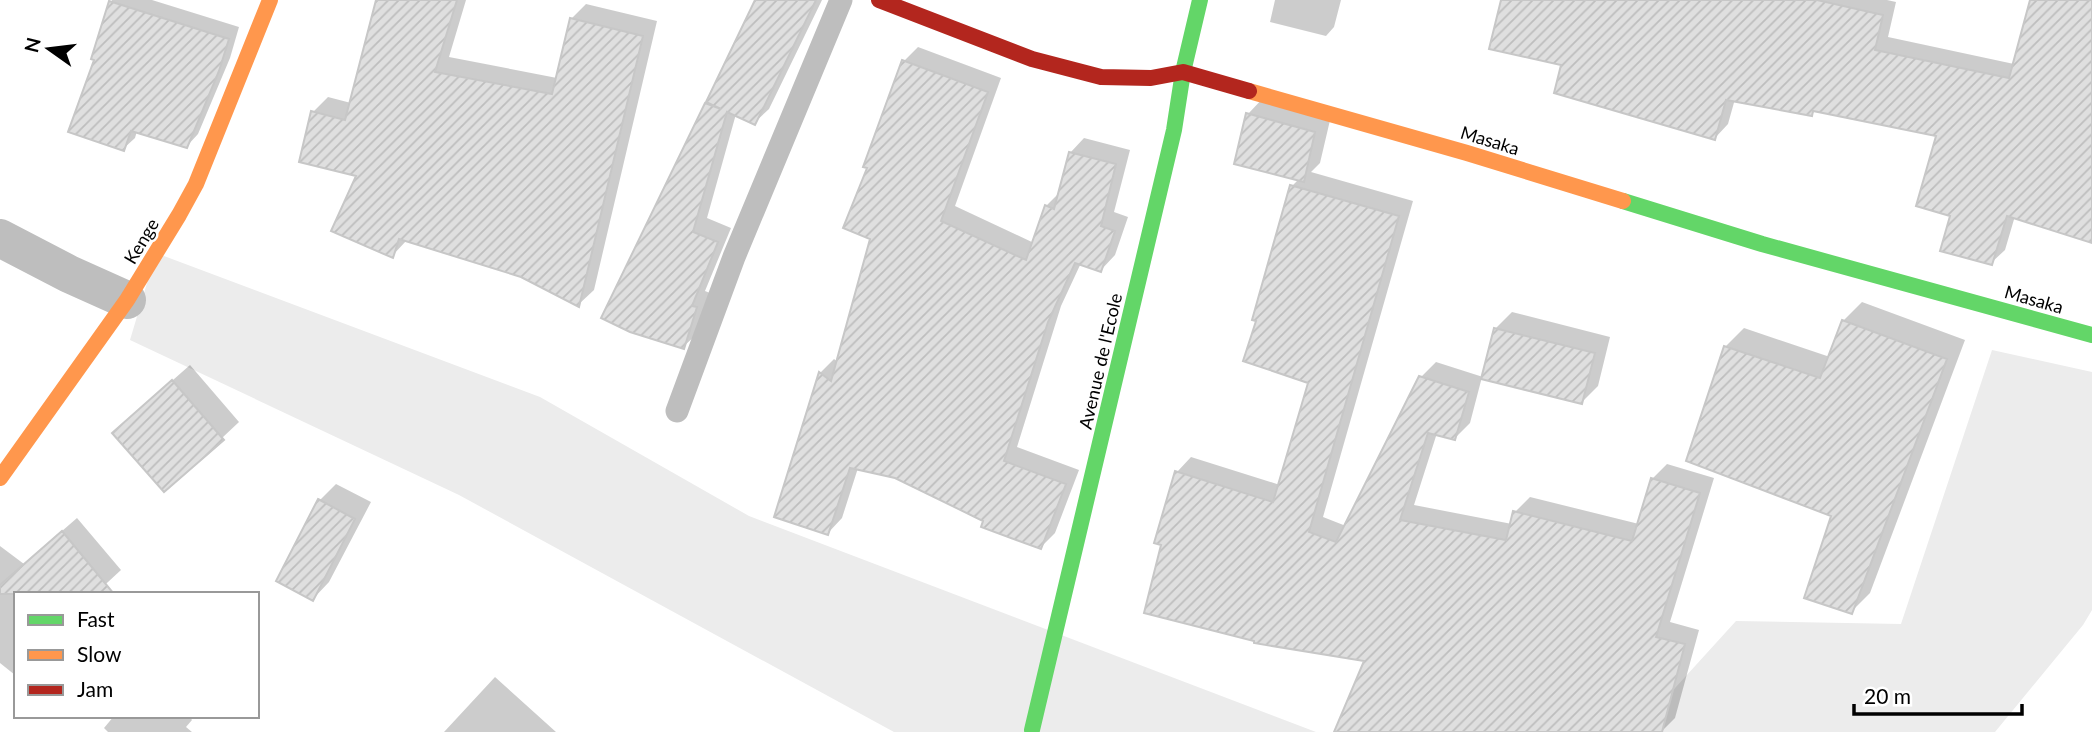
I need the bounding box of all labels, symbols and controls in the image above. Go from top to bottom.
north arrow [14,14,84,84]
text: N [19,35,45,55]
street label: Masaka [1458,121,1522,159]
street label: Kenge [119,214,163,268]
street label: Masaka [2002,280,2066,318]
street label: Avenue de l'Ecole [1074,291,1126,431]
legend [14,592,259,718]
text: Fast [77,606,115,631]
text: Slow [77,641,122,666]
scale bar [1854,672,2022,716]
text: Jam [77,676,113,701]
text: 20 m [1864,683,1911,708]

